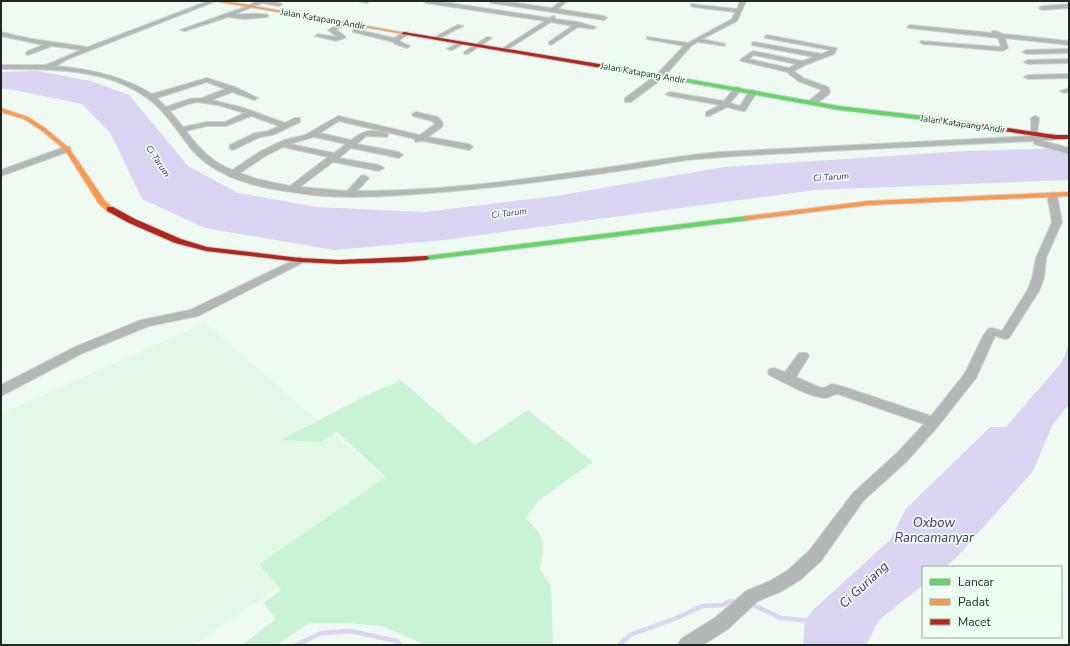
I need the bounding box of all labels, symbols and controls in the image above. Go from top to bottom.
street label: Jalan Katapang Andir [279,5,367,32]
street label: Jalan Katapang Andir [599,59,687,86]
street label: Jalan Katapang Andir [919,112,1007,136]
water label: Ci Tarum [143,143,173,179]
water label: Ci Tarum [813,170,850,184]
water label: Ci Tarum [490,205,528,221]
water label: Oxbow Rancamanyar [894,514,974,547]
water label: Ci Guriang [835,557,893,613]
legend [922,566,1062,638]
text: Lancar [958,574,995,590]
text: Padat [958,594,990,610]
text: Macet [958,614,991,630]

